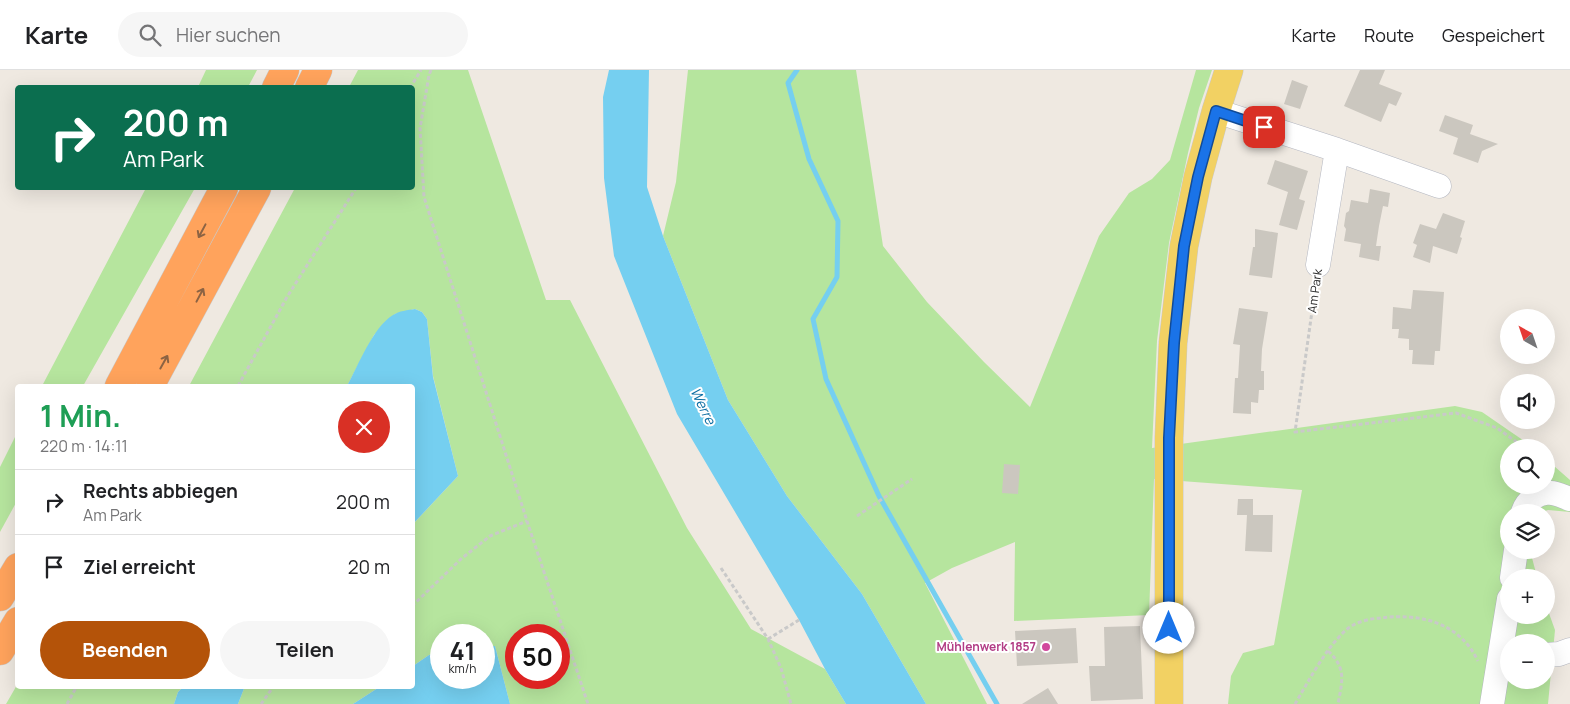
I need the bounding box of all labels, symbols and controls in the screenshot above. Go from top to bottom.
search box [118,12,468,57]
text: Karte [25,18,88,51]
icon: search [136,21,164,49]
text: Hier suchen [176,22,280,48]
text: Karte [1291,23,1336,47]
text: Route [1364,23,1414,47]
text: Gespeichert [1442,23,1545,47]
text: 200 m [123,99,228,147]
icon: right [40,105,105,170]
pin [1243,106,1285,148]
icon: arrive [1250,113,1278,141]
text: Am Park [123,144,204,174]
one-way arrow [196,223,206,237]
street label: Am Park [1303,267,1326,314]
one-way arrow [196,288,205,303]
north arrow [1500,309,1555,364]
map controls [1500,309,1555,689]
one-way arrow [159,355,169,370]
button: sound [1500,374,1555,429]
water label: Werre [686,384,721,428]
text: 1 Min. [40,395,121,436]
button: close [338,401,390,453]
text: 220 m · 14:11 [40,435,128,457]
button: search [1500,439,1555,494]
text: Rechts abbiegen [83,478,238,504]
icon: right [40,488,68,516]
text: 200 m [336,489,390,515]
text: Am Park [83,504,142,526]
button: layers [1500,504,1555,559]
icon: arrive [40,553,68,581]
text: Ziel erreicht [83,554,196,580]
text: 20 m [348,554,390,580]
button: + [1500,569,1555,624]
position arrow [1142,601,1194,653]
button: Beenden [40,621,210,679]
button: Teilen [220,621,390,679]
speed limit sign: 50 [505,624,570,689]
text: 41 [449,633,476,668]
button: − [1500,634,1555,689]
place label: Mühlenwerk 1857 [937,638,1036,655]
marker: Mühlenwerk 1857 [1040,641,1052,653]
text: km/h [449,660,476,677]

